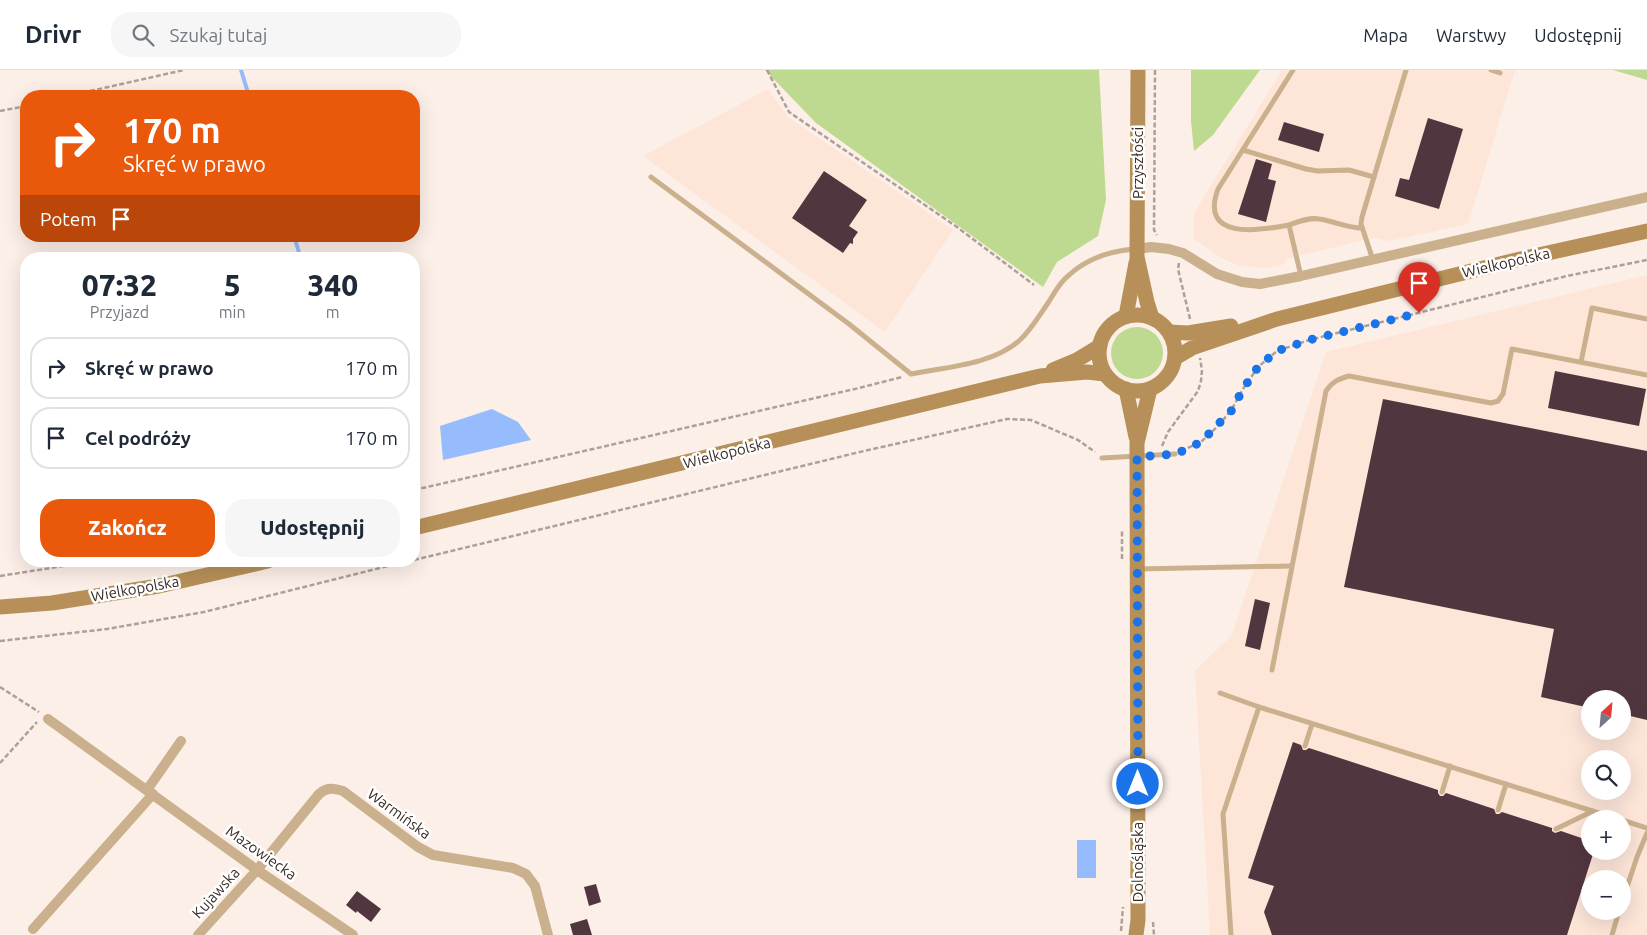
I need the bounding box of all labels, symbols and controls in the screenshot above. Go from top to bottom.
search box [111,12,461,57]
text: Drivr [25,21,81,48]
icon: search [129,21,157,49]
text: Szukaj tutaj [169,24,267,46]
text: Mapa [1363,25,1408,45]
text: Warstwy [1436,25,1506,45]
text: Udostępnij [1534,25,1622,45]
icon: right [40,110,105,175]
text: 170 m [123,110,221,150]
street label: Przyszłości [1129,127,1146,199]
text: Skręć w prawo [123,151,266,176]
icon: arrive [107,205,135,233]
text: Potem [40,208,97,230]
street label: Wielkopolska [1460,244,1551,281]
pin [1398,262,1440,313]
text: 07:32 [82,268,157,302]
text: 5 [224,268,241,302]
text: 340 [307,268,358,302]
icon: arrive [1405,269,1433,297]
text: Przyjazd [90,303,149,321]
text: min [219,303,246,321]
text: m [326,303,340,321]
icon: right [42,354,70,382]
text: Skręć w prawo [85,357,214,379]
text: 170 m [345,357,398,379]
icon: arrive [42,424,70,452]
text: Cel podróży [85,427,191,449]
text: 170 m [345,427,398,449]
street label: Wielkopolska [681,433,772,472]
button: Zakończ [40,499,215,557]
button: Udostępnij [225,499,400,557]
street label: Wielkopolska [89,572,180,605]
north arrow [1581,690,1631,740]
map controls [1581,690,1631,920]
button: search [1581,750,1631,800]
position arrow [1111,757,1163,809]
street label: Warmińska [364,785,434,842]
button: + [1581,810,1631,860]
street label: Mazowiecka [223,822,300,883]
street label: Dolnośląska [1129,822,1146,902]
street label: Kujawska [188,864,243,922]
button: − [1581,870,1631,920]

